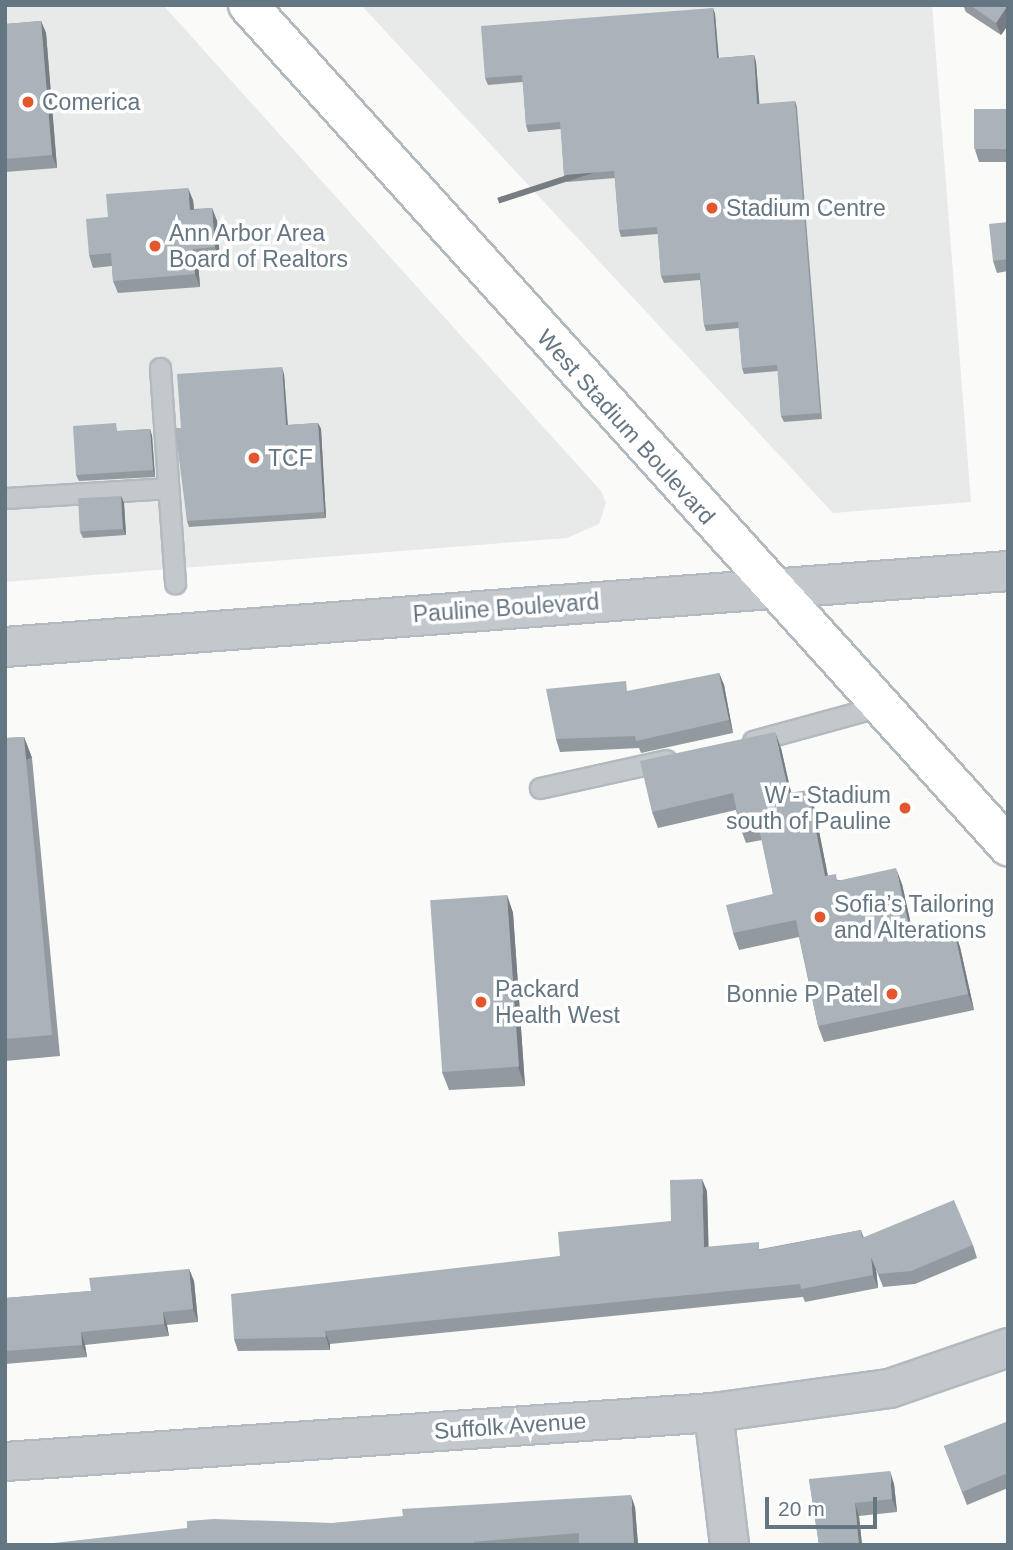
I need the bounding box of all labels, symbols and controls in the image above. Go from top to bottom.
place label: Comerica [42,88,140,116]
marker: Comerica [20,94,36,110]
place label: Stadium Centre [726,194,886,222]
marker: Stadium Centre [704,200,720,216]
place label: Ann Arbor Area Board of Realtors [169,219,348,273]
marker: Ann Arbor Area Board of Realtors [147,238,163,254]
street label: West Stadium Boulevard [531,324,721,530]
place label: TCF [268,444,313,472]
marker: TCF [246,450,262,466]
street label: Pauline Boulevard [412,588,600,628]
place label: W - Stadium south of Pauline [726,781,891,835]
marker: W - Stadium south of Pauline [897,800,913,816]
place label: Sofia’s Tailoring and Alterations [834,890,995,944]
marker: Sofia’s Tailoring and Alterations [812,909,828,925]
place label: Packard Health West [495,975,620,1029]
place label: Bonnie P Patel [726,980,878,1008]
marker: Bonnie P Patel [884,986,900,1002]
marker: Packard Health West [473,994,489,1010]
street label: Suffolk Avenue [432,1407,588,1445]
scale bar [768,1484,880,1528]
text: 20 m [778,1497,825,1520]

